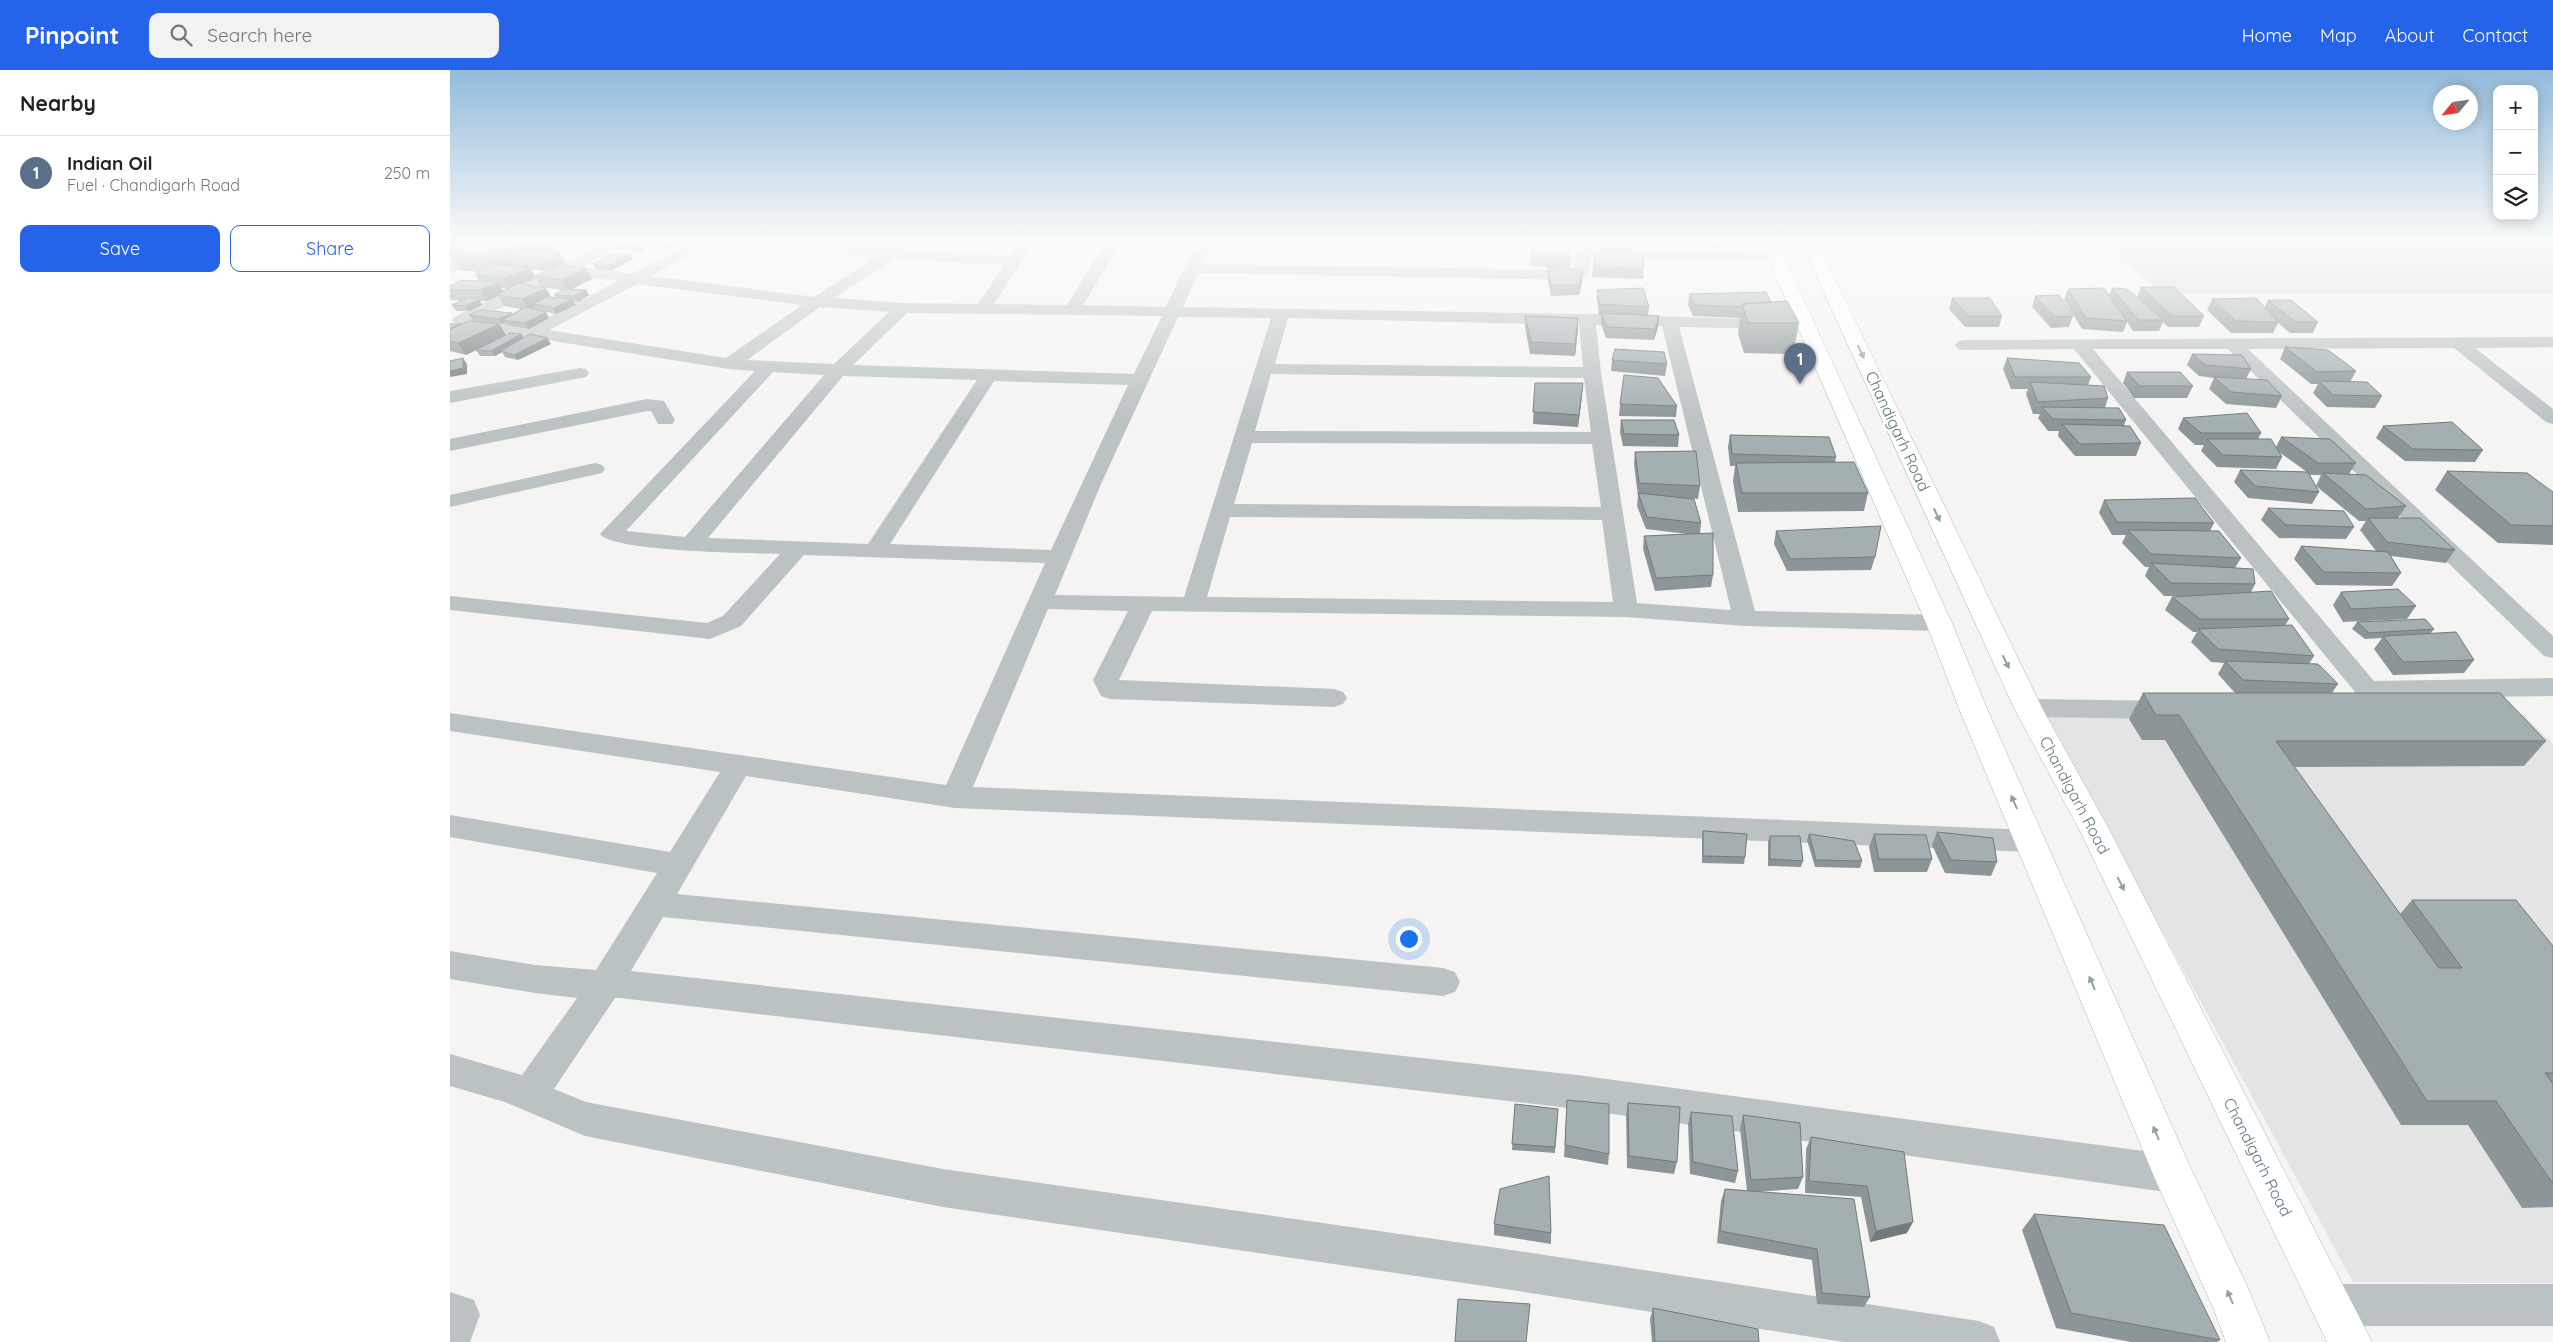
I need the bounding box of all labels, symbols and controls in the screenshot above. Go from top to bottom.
search box [149,13,499,58]
text: Pinpoint [25,20,119,50]
icon: search [167,21,195,49]
text: Search here [207,23,312,47]
text: Home [2242,24,2292,47]
text: Map [2320,24,2357,47]
text: About [2385,24,2435,47]
text: Contact [2463,24,2528,47]
north arrow [2433,85,2478,130]
map controls [2493,85,2538,220]
button: + [2493,85,2538,130]
text: Nearby [20,90,96,116]
button: − [2493,130,2538,175]
text: Indian Oil [67,151,153,175]
text: 1 [33,163,39,183]
text: 250 m [384,163,430,183]
text: Fuel · Chandigarh Road [67,175,240,195]
button: layers [2493,175,2538,220]
button: Save [20,225,220,272]
button: Share [230,225,430,272]
pin: 1 [1784,343,1816,384]
one-way arrow [1857,345,1865,359]
street label: Chandigarh Road [1861,368,1935,494]
one-way arrow [1933,508,1941,522]
one-way arrow [2003,655,2011,669]
street label: Chandigarh Road [2036,733,2114,857]
one-way arrow [2009,795,2017,809]
one-way arrow [2117,876,2125,891]
your location [1396,926,1422,952]
one-way arrow [2087,976,2095,990]
street label: Chandigarh Road [2219,1094,2297,1220]
one-way arrow [2151,1126,2159,1140]
one-way arrow [2226,1290,2234,1304]

